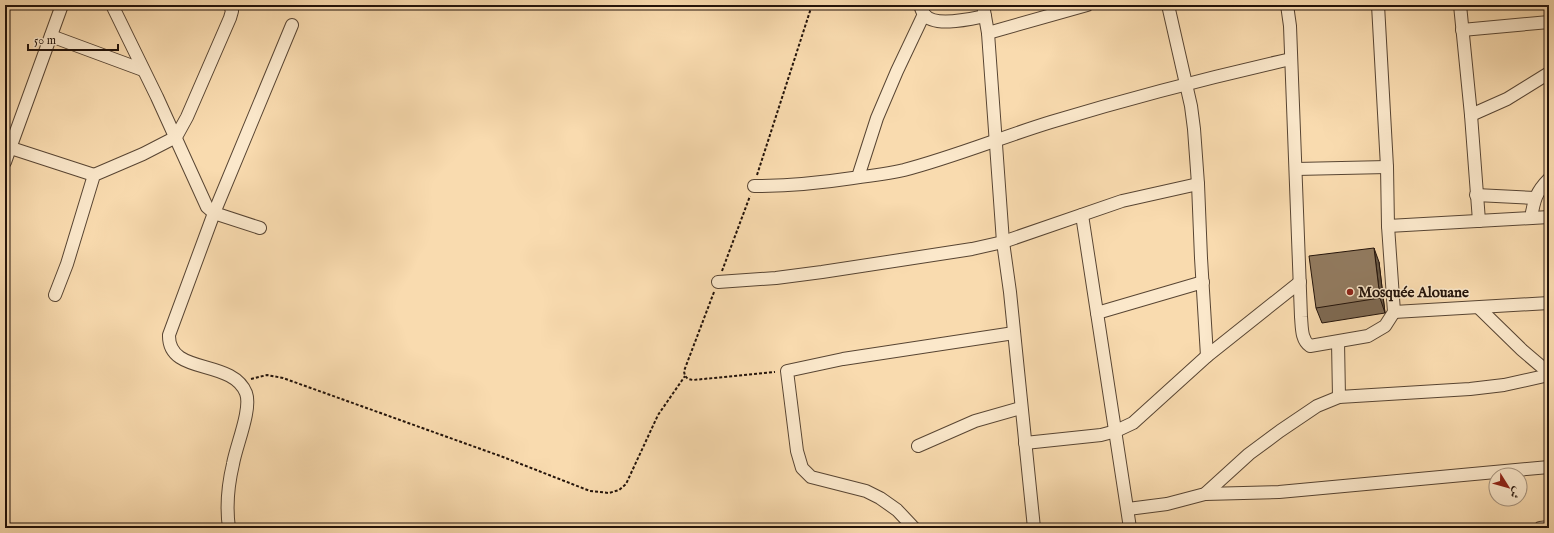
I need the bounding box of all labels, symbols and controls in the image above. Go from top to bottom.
scale bar [28,26,118,52]
text: 50 m [34,33,56,48]
place label: Mosquée Alouane [1358,283,1469,302]
marker: Mosquée Alouane [1345,287,1355,297]
north arrow [1488,467,1528,507]
text: ش [1506,484,1524,501]

